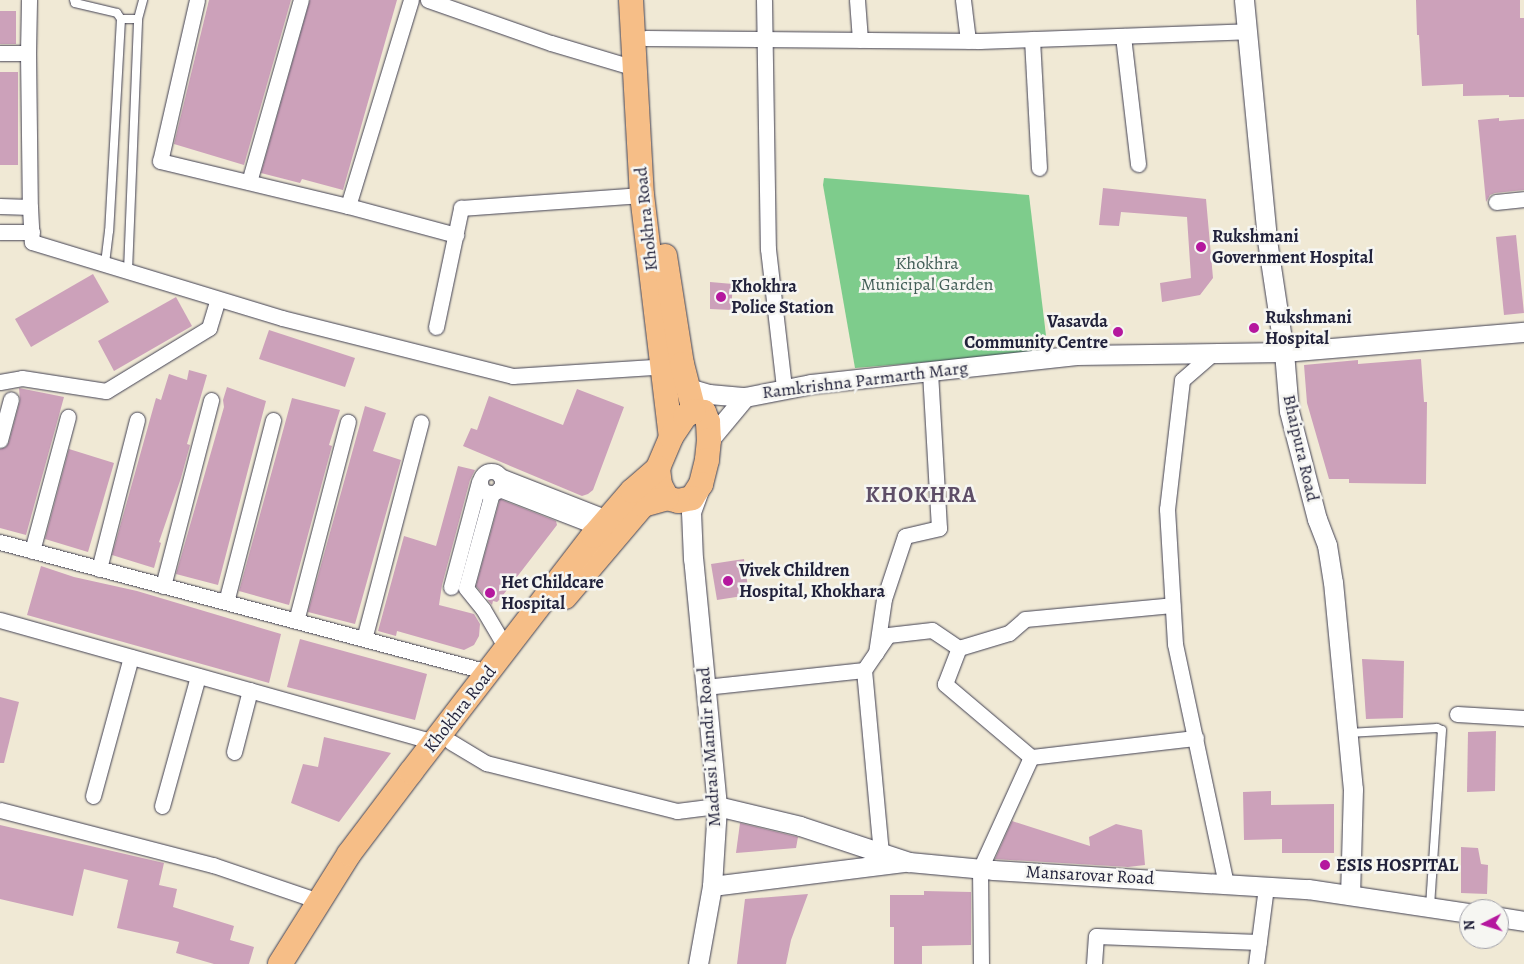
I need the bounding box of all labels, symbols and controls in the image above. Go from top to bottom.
street label: Khokhra Road [630,166,662,272]
place label: Rukshmani Government Hospital [1212,226,1373,268]
marker: Rukshmani Government Hospital [1194,240,1208,254]
park label: Khokhra Municipal Garden [861,253,993,296]
place label: Khokhra Police Station [731,276,834,318]
marker: Khokhra Police Station [715,291,727,303]
place label: Rukshmani Hospital [1265,307,1352,350]
place label: Vasavda Community Centre [964,311,1108,354]
marker: Rukshmani Hospital [1247,321,1261,335]
marker: Vasavda Community Centre [1112,326,1124,338]
street label: Ramkrishna Parmarth Marg [761,357,969,403]
street label: Bhaipura Road [1278,392,1324,504]
district label: KHOKHRA [864,483,978,509]
place label: Vivek Children Hospital, Khokhara [739,560,886,602]
place label: Het Childcare Hospital [501,572,604,614]
marker: Vivek Children Hospital, Khokhara [721,574,735,588]
marker: Het Childcare Hospital [483,586,497,600]
street label: Khokhra Road [419,661,501,757]
street label: Madrasi Mandir Road [693,666,725,828]
place label: ESIS HOSPITAL [1336,854,1458,876]
marker: ESIS HOSPITAL [1318,858,1332,872]
street label: Mansarovar Road [1025,861,1155,889]
north arrow [1459,899,1509,949]
text: N [1460,919,1479,931]

